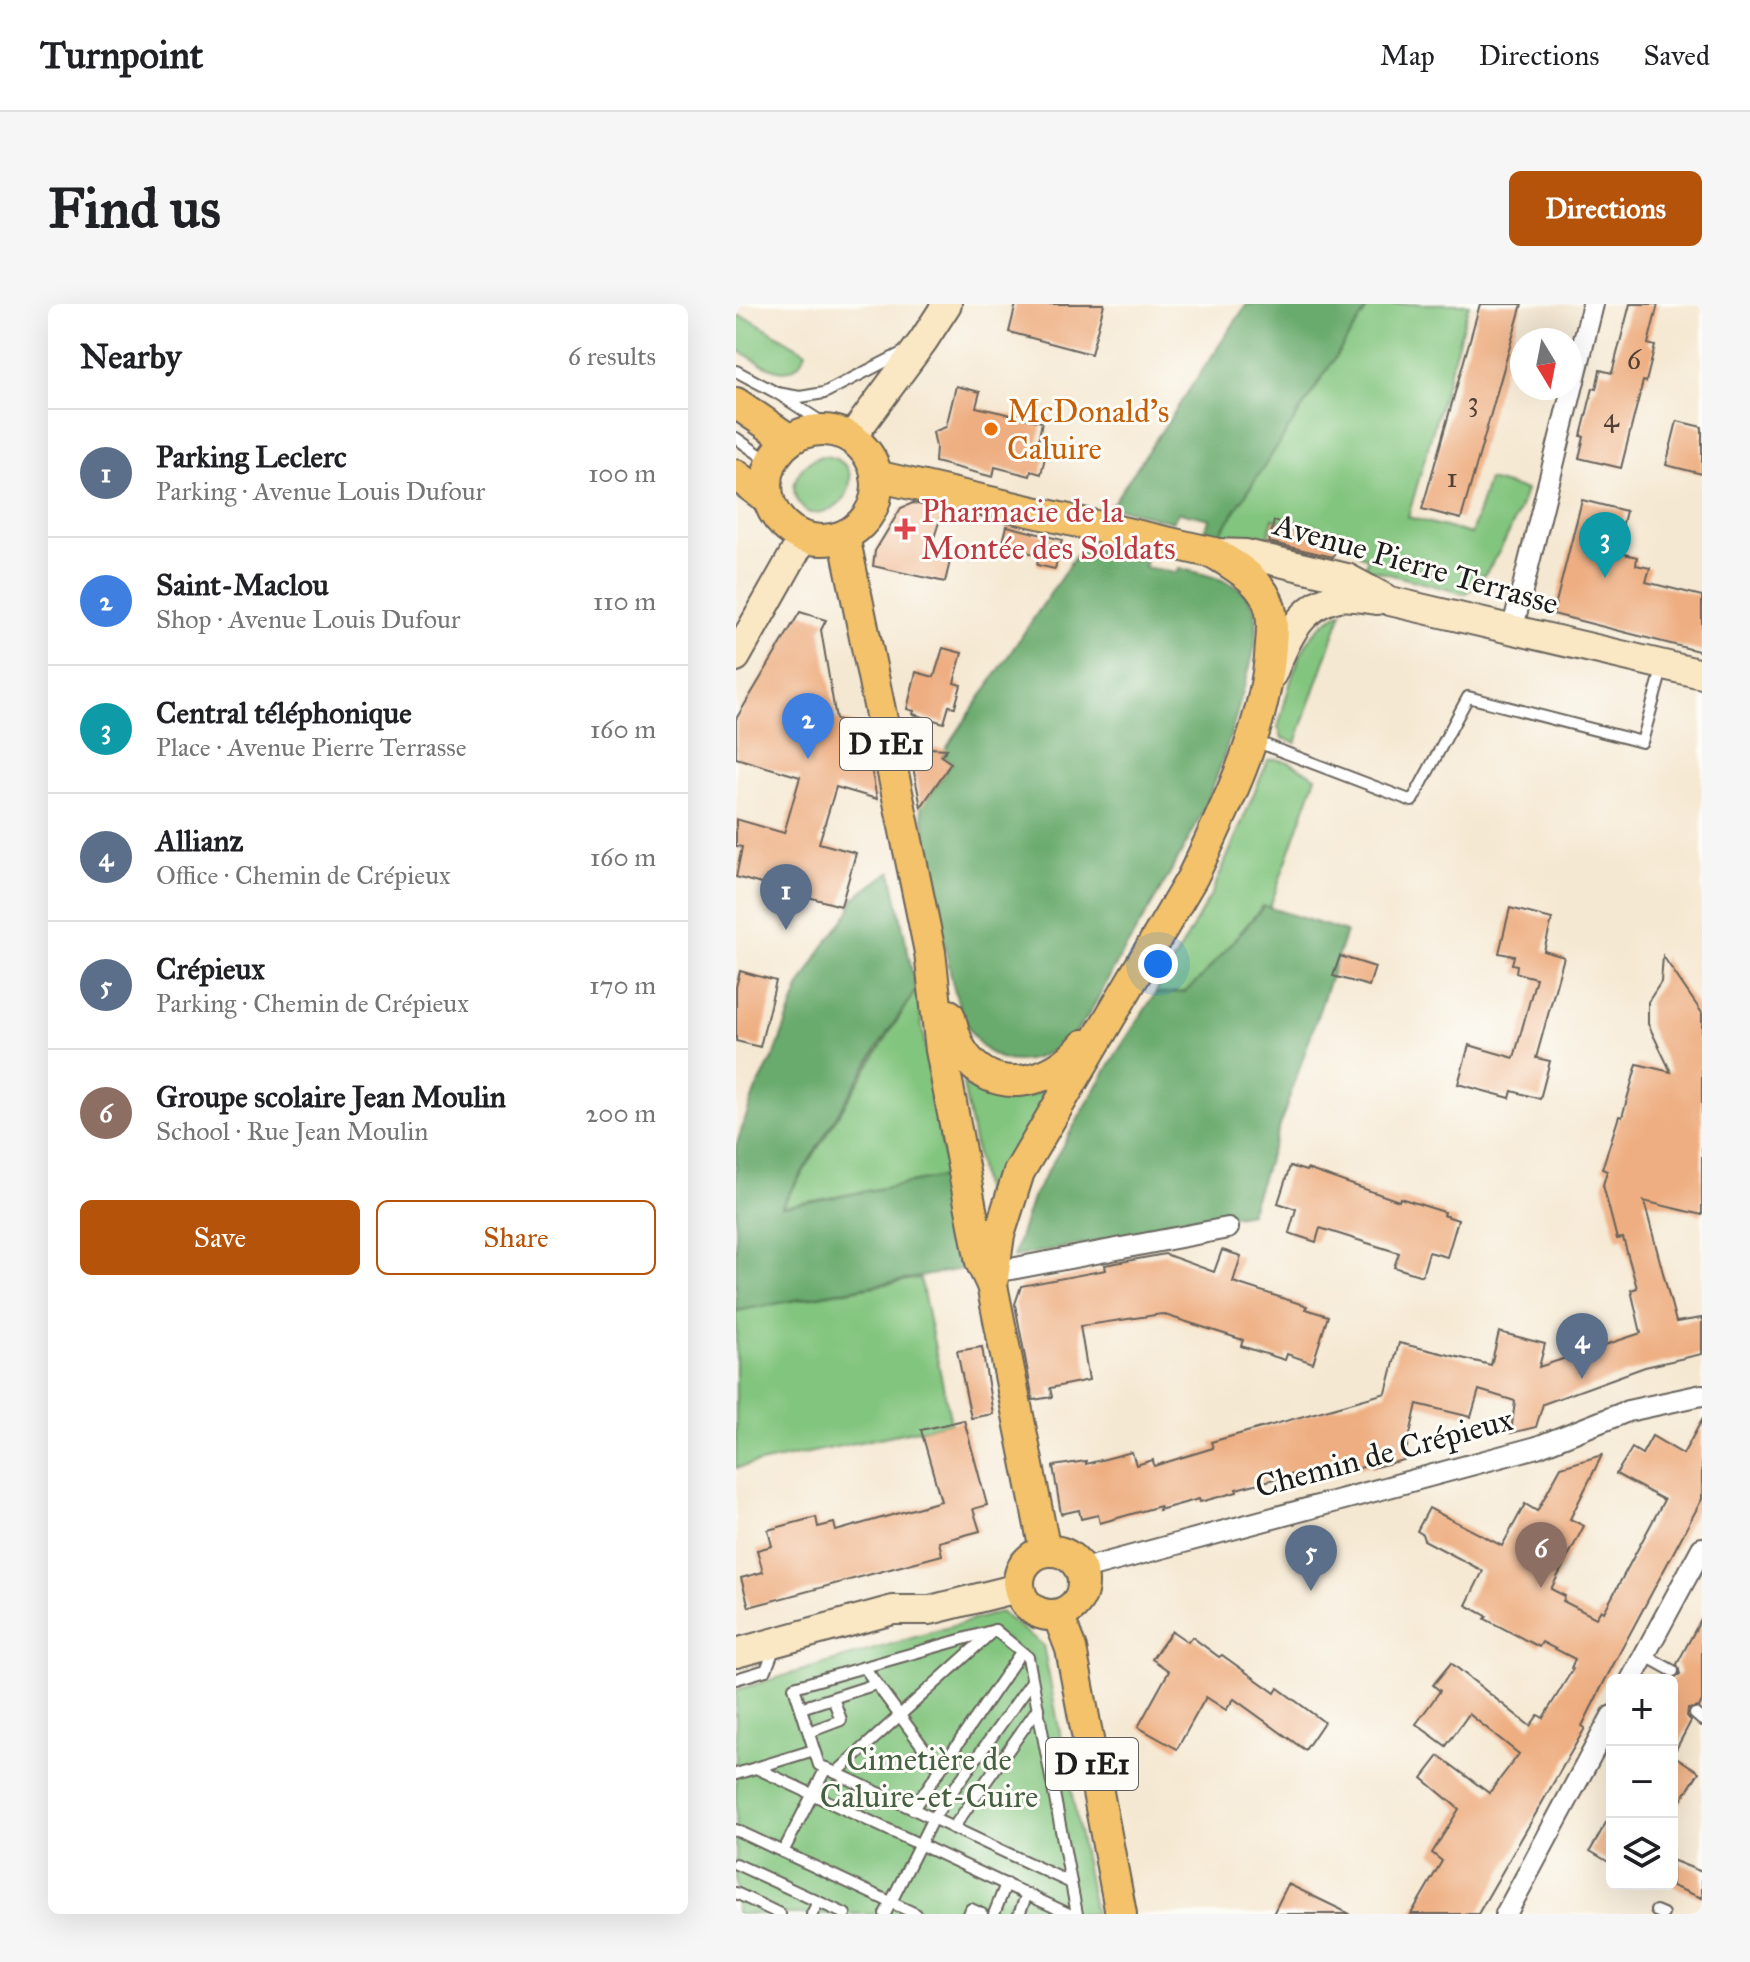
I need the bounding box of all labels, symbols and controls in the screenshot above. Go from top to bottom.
text: Turnpoint [40,32,203,78]
text: Map [1380,38,1435,73]
text: Directions [1479,38,1600,73]
text: Saved [1644,38,1710,73]
button: Directions [1509,171,1702,246]
text: Find us [48,174,221,242]
north arrow [1510,328,1582,400]
text: Nearby [80,336,182,377]
text: 6 results [568,340,656,372]
house number: 6 [1627,342,1643,377]
house number: 3 [1467,384,1479,419]
place label: McDonald's Caluire [1007,392,1170,468]
house number: 4 [1603,400,1620,435]
marker: McDonald's Caluire [982,420,1000,438]
text: Parking Leclerc [156,439,347,475]
text: 1 [101,457,111,489]
text: 100 m [588,457,656,489]
house number: 1 [1446,460,1458,495]
text: Parking · Avenue Louis Dufour [156,475,485,507]
place label: Pharmacie de la Montée des Soldats [921,492,1176,568]
street label: Avenue Pierre Terrasse [1267,504,1563,623]
pin: 3 [1579,512,1631,578]
marker: Pharmacie de la Montée des Soldats [896,520,914,538]
text: Saint-Maclou [156,567,329,603]
text: 2 [100,585,112,617]
text: 110 m [593,585,656,617]
text: Shop · Avenue Louis Dufour [156,603,461,635]
pin: 2 [782,693,834,759]
text: Central téléphonique [156,695,412,731]
text: 3 [101,713,111,745]
text: 160 m [590,713,656,745]
road number: D 1E1 [840,718,932,770]
text: Place · Avenue Pierre Terrasse [156,731,467,763]
text: Allianz [156,823,243,859]
text: 4 [99,841,113,873]
text: 160 m [590,841,656,873]
text: Office · Chemin de Crépieux [156,859,451,891]
pin: 1 [760,864,812,930]
your location [1138,944,1178,984]
text: Crépieux [156,951,265,987]
text: 5 [100,969,112,1001]
text: 170 m [589,969,656,1001]
text: Parking · Chemin de Crépieux [156,987,469,1019]
text: Groupe scolaire Jean Moulin [156,1079,506,1115]
text: 6 [99,1097,113,1129]
text: 200 m [585,1097,656,1129]
text: School · Rue Jean Moulin [156,1115,428,1147]
button: Save [80,1200,360,1275]
button: Share [376,1200,656,1275]
pin: 4 [1556,1313,1608,1379]
street label: Chemin de Crépieux [1251,1400,1517,1506]
pin: 6 [1515,1522,1567,1588]
pin: 5 [1285,1525,1337,1591]
map controls [1606,1674,1678,1890]
button: + [1606,1674,1678,1746]
road number: D 1E1 [1046,1738,1138,1790]
park label: Cimetière de Caluire-et-Cuire [820,1740,1038,1816]
button: − [1606,1746,1678,1818]
button: layers [1606,1818,1678,1890]

